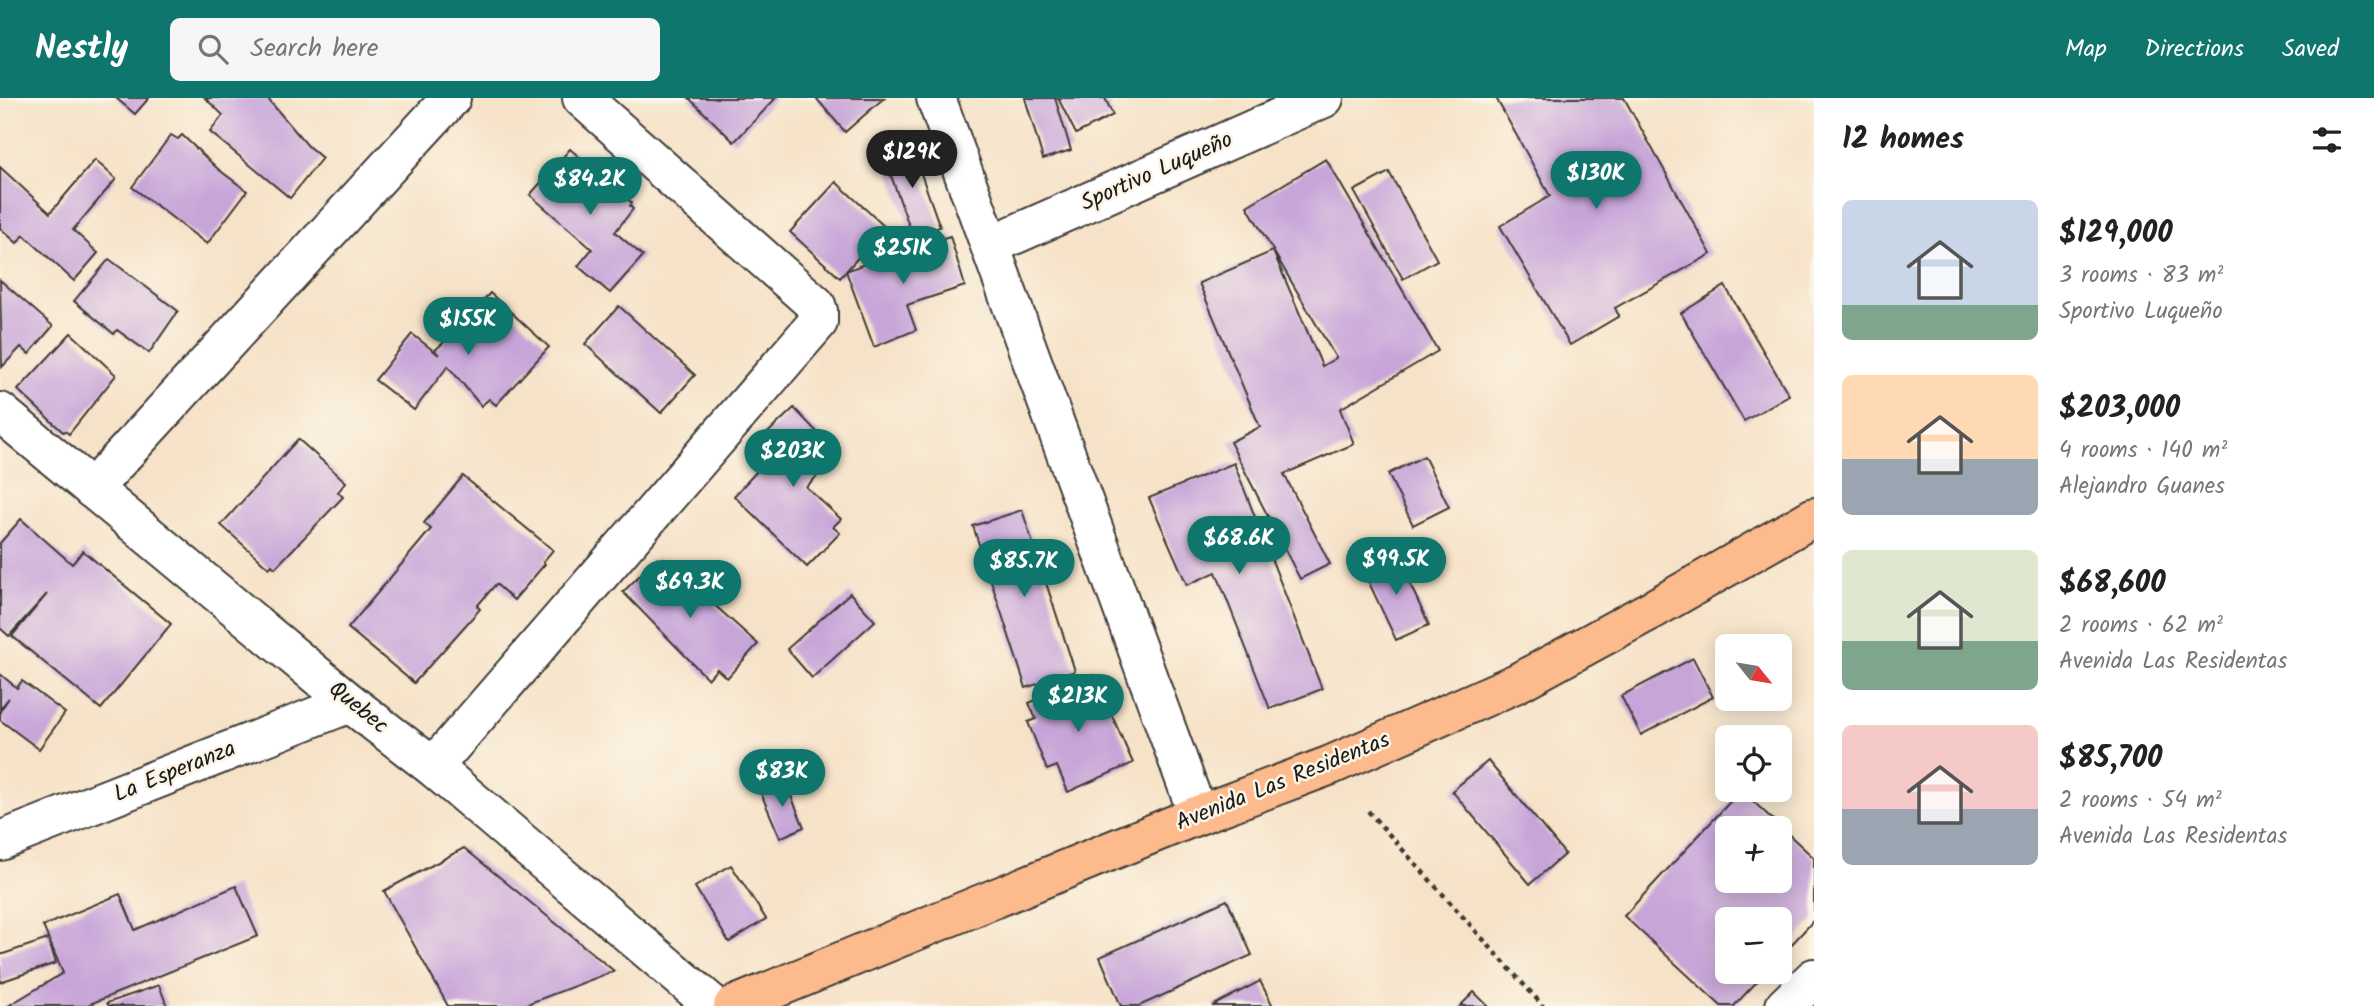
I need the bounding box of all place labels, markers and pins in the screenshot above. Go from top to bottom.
pin: $129K [863,130,961,190]
pin: $130K [1547,152,1645,211]
pin: $84.2K [533,158,647,217]
pin: $251K [854,226,952,286]
pin: $155K [419,298,517,357]
pin: $203K [744,430,842,489]
pin: $68.6K [1182,517,1296,576]
pin: $99.5K [1339,538,1453,597]
pin: $85.7K [967,540,1081,599]
pin: $69.3K [633,560,747,620]
pin: $213K [1029,674,1127,734]
pin: $83K [741,750,823,809]

